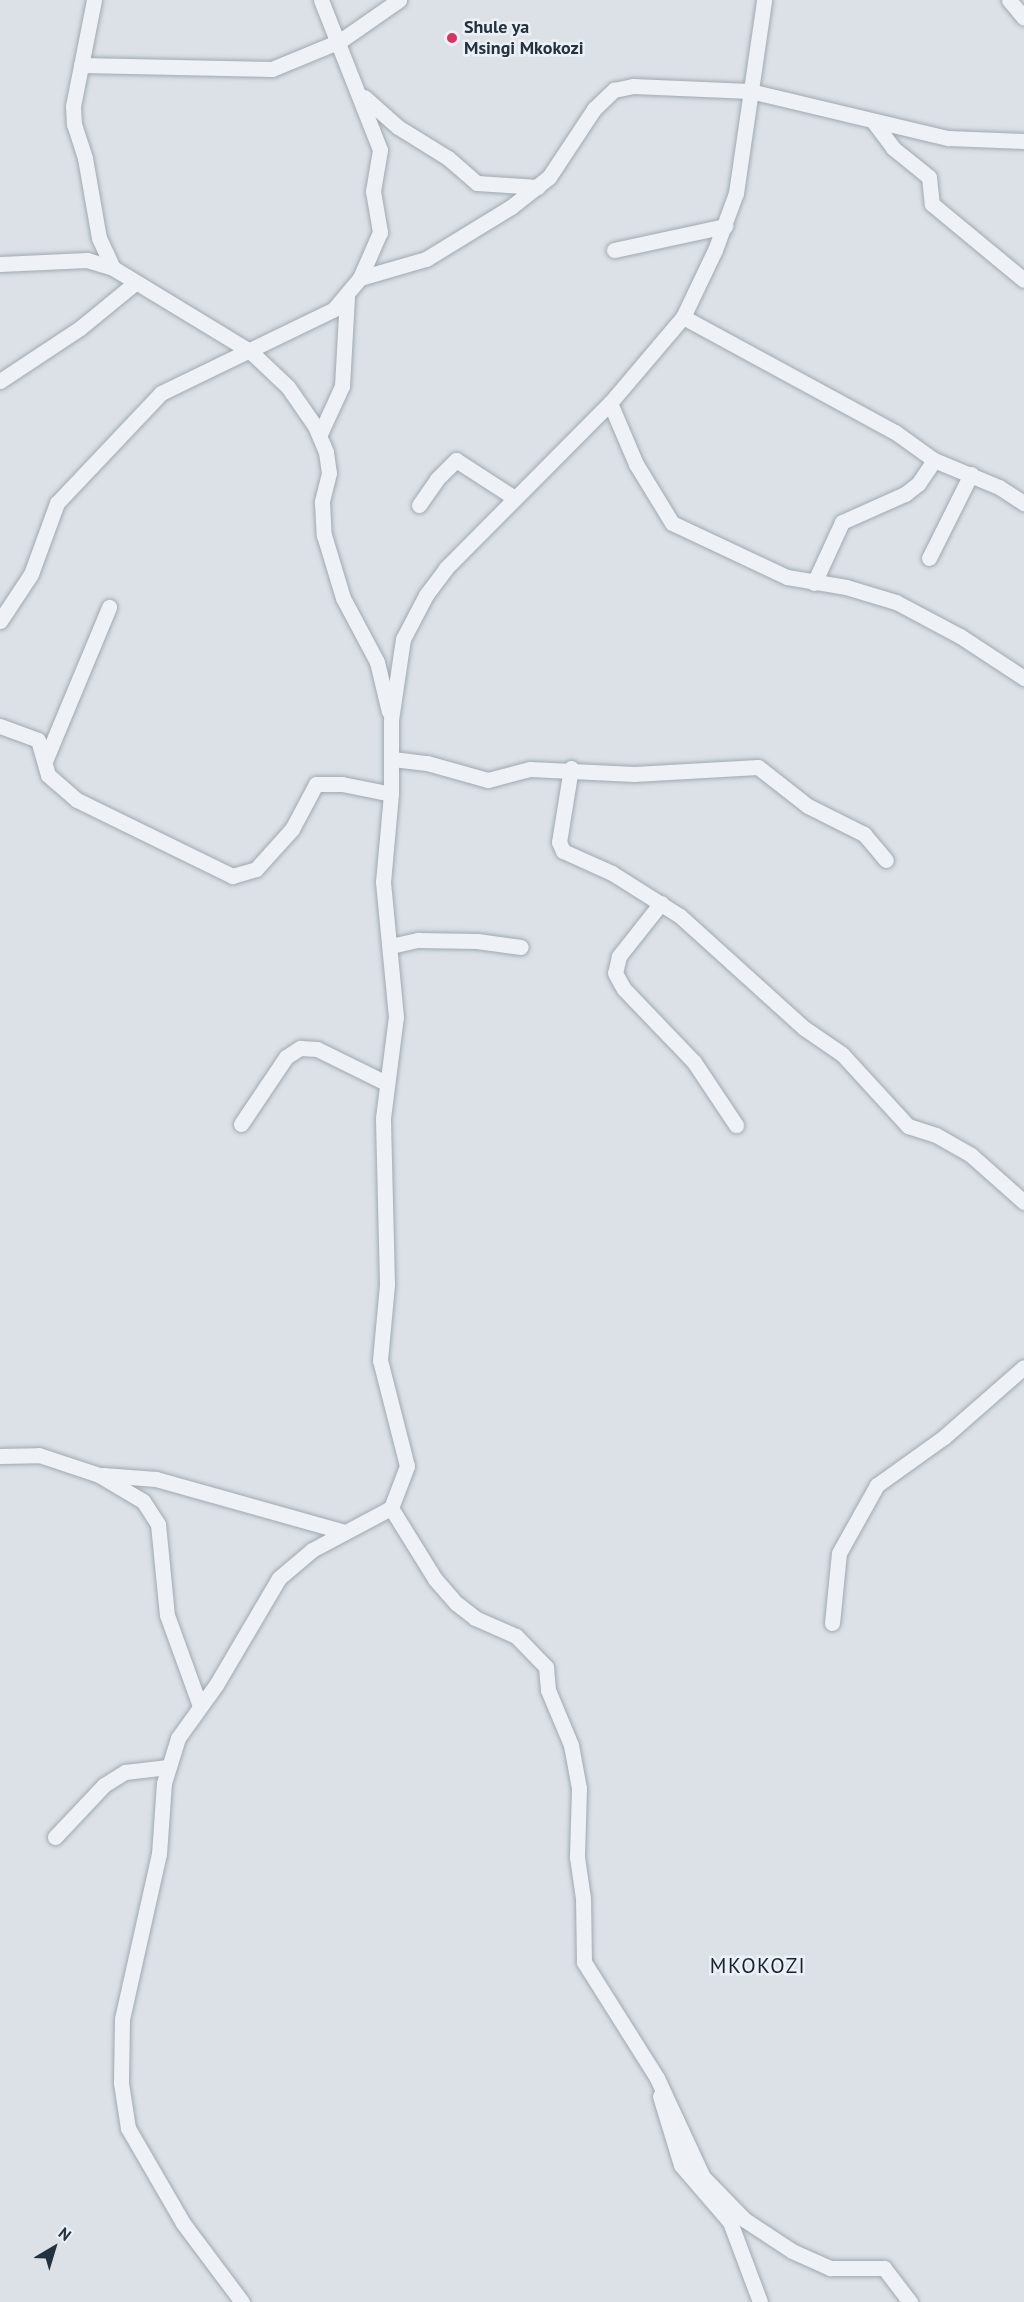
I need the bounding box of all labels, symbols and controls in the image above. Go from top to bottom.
place label: Shule ya Msingi Mkokozi [464,17,584,60]
marker: Shule ya Msingi Mkokozi [445,31,459,45]
district label: MKOKOZI [710,1953,806,1979]
north arrow [24,2218,84,2278]
text: N [55,2223,75,2245]

